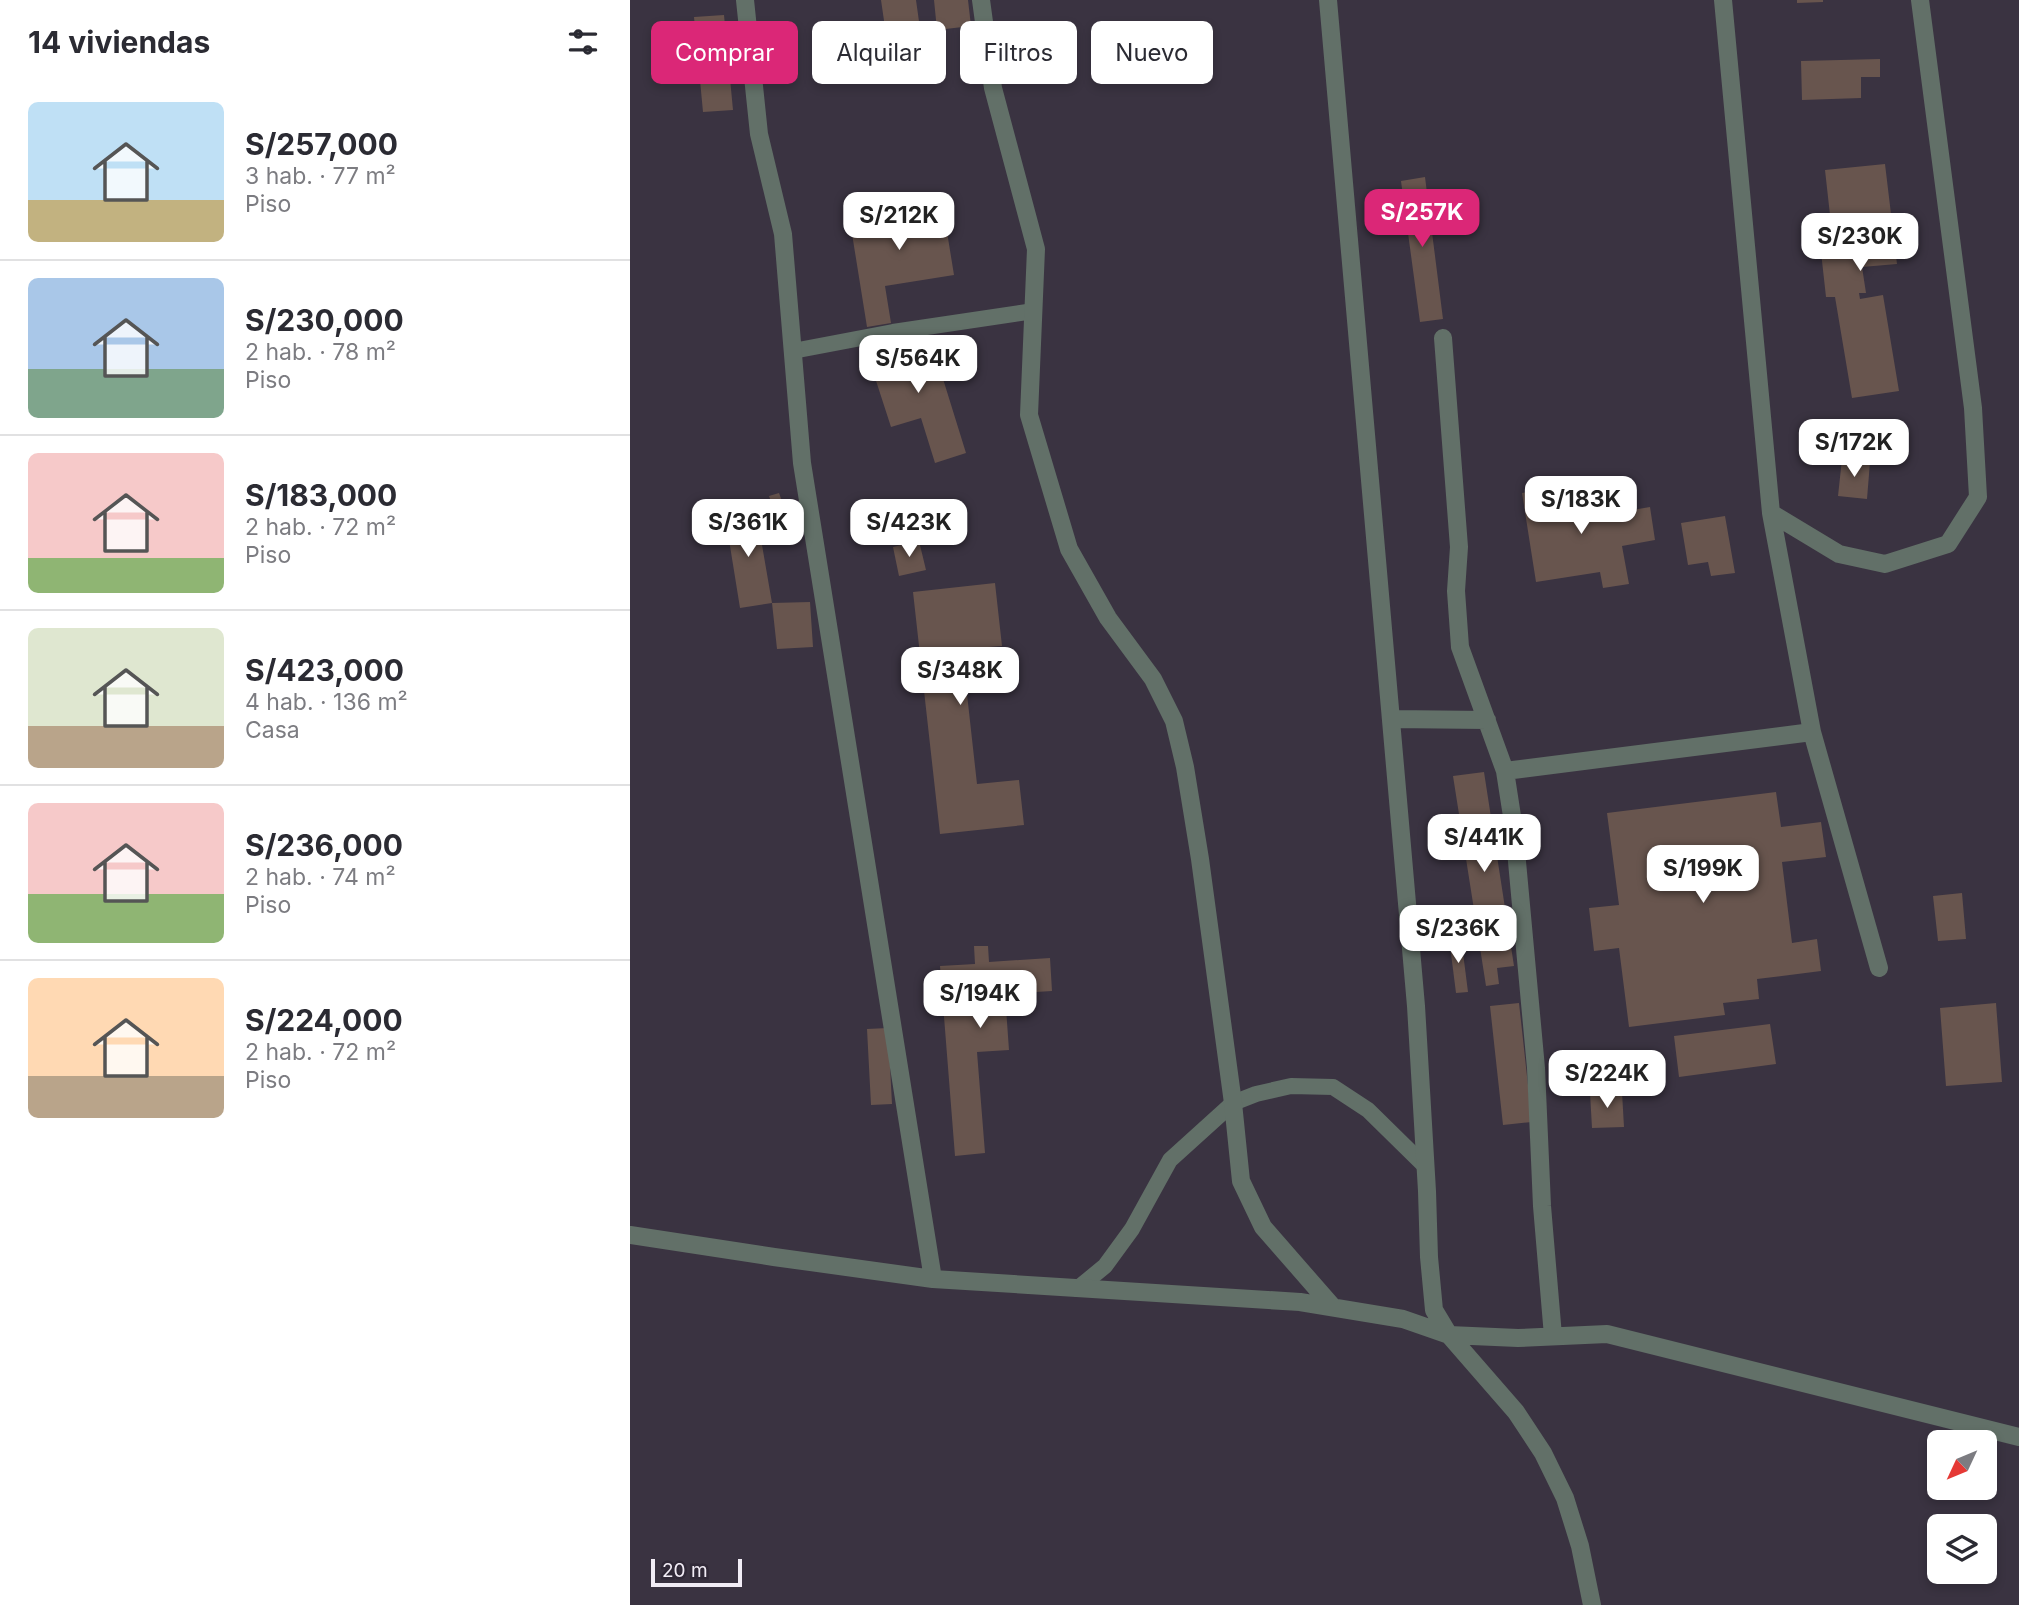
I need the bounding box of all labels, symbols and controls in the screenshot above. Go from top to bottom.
chip: Comprar [651,21,798,84]
chip: Alquilar [812,21,946,84]
chip: Filtros [960,21,1077,84]
chip: Nuevo [1091,21,1213,84]
icon: filters [564,23,602,61]
text: 14 viviendas [28,24,210,60]
text: S/257,000 [245,126,398,162]
icon: home [84,130,168,214]
text: 3 hab. · 77 m² [245,162,396,190]
text: Piso [245,190,291,218]
pin: S/257K [1365,190,1479,249]
pin: S/212K [842,192,956,252]
text: S/257K [1380,198,1464,226]
text: S/212K [859,201,939,229]
pin: S/230K [1803,214,1917,273]
text: S/230K [1817,222,1903,250]
text: S/230,000 [245,302,404,338]
icon: home [84,306,168,390]
pin: S/564K [861,336,975,395]
text: 2 hab. · 78 m² [245,338,396,366]
text: S/564K [875,344,961,372]
text: Piso [245,366,291,394]
pin: S/172K [1797,420,1911,479]
text: S/172K [1815,428,1893,456]
pin: S/183K [1524,476,1638,536]
text: S/183,000 [245,477,397,513]
icon: home [84,481,168,565]
text: S/183K [1541,485,1621,513]
pin: S/361K [691,500,805,559]
pin: S/423K [852,500,966,559]
text: S/361K [708,508,788,536]
text: S/423K [866,508,952,536]
text: 2 hab. · 72 m² [245,513,396,541]
text: Piso [245,541,291,569]
pin: S/348K [903,648,1017,707]
text: S/423,000 [245,652,404,688]
icon: home [84,656,168,740]
text: S/348K [917,656,1003,684]
text: 4 hab. · 136 m² [245,688,408,716]
text: Casa [245,716,300,744]
pin: S/441K [1427,814,1541,874]
text: S/441K [1444,823,1524,851]
text: S/236,000 [245,827,403,863]
icon: home [84,831,168,915]
pin: S/199K [1646,846,1760,905]
text: S/199K [1663,854,1743,882]
text: 2 hab. · 74 m² [245,863,396,891]
text: Piso [245,891,291,919]
pin: S/236K [1401,906,1515,965]
text: S/236K [1416,914,1500,942]
pin: S/194K [923,970,1037,1030]
text: S/194K [940,979,1020,1007]
text: S/224,000 [245,1002,403,1038]
icon: home [84,1006,168,1090]
text: 2 hab. · 72 m² [245,1038,396,1066]
pin: S/224K [1550,1050,1664,1110]
text: S/224K [1565,1059,1649,1087]
text: Piso [245,1066,291,1094]
north arrow [1927,1430,1997,1500]
map controls [1927,1430,1997,1584]
button: layers [1927,1514,1997,1584]
scale bar [651,1556,742,1588]
text: 20 m [662,1559,708,1582]

